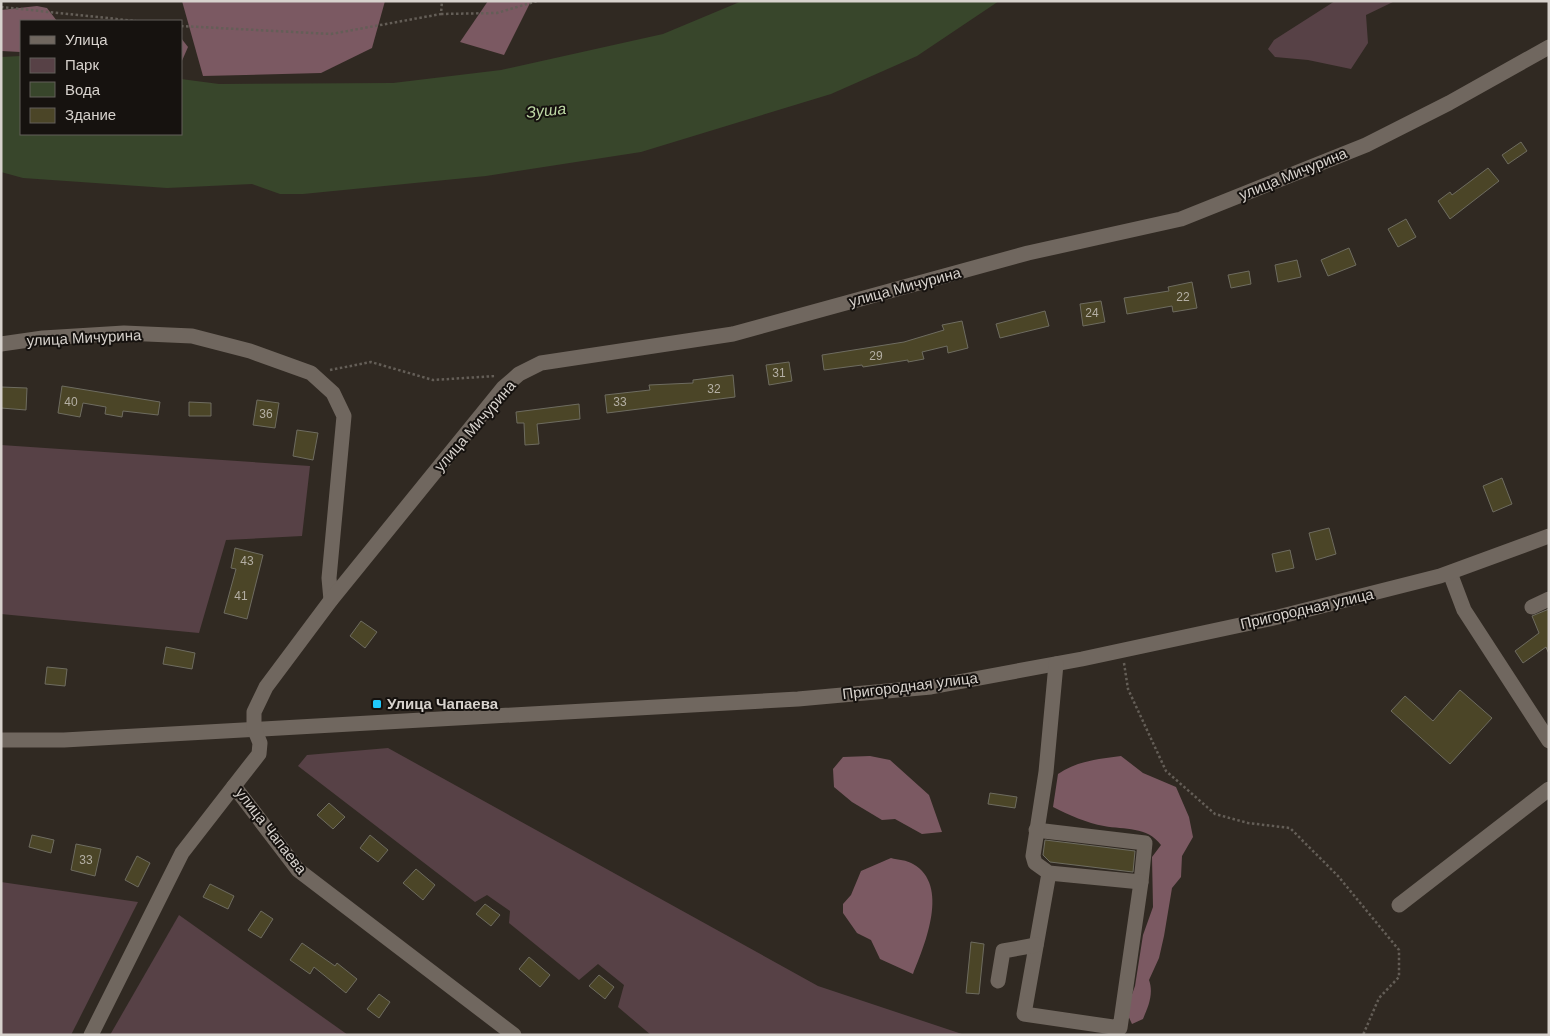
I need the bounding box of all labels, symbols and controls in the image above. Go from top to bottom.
legend [20,20,182,135]
text: Улица [65,31,108,48]
text: Парк [65,56,99,73]
text: Вода [65,81,101,98]
water label: Зуша [525,100,567,121]
text: Здание [65,106,116,123]
street label: улица Мичурина [1236,144,1350,203]
street label: улица Мичурина [847,263,963,310]
house number: 22 [1176,290,1190,304]
house number: 24 [1085,306,1099,320]
street label: улица Мичурина [26,326,142,349]
house number: 29 [869,349,883,363]
house number: 31 [772,366,786,380]
street label: улица Мичурина [431,376,519,475]
house number: 32 [707,382,721,396]
house number: 40 [64,395,78,409]
house number: 33 [613,395,627,409]
house number: 36 [259,407,273,421]
house number: 43 [240,554,254,568]
street label: Пригородная улица [1239,585,1376,632]
house number: 41 [234,589,248,603]
street label: Пригородная улица [841,669,979,702]
place label: Улица Чапаева [387,695,499,712]
marker: Улица Чапаева [371,698,383,710]
street label: улица Чапаева [232,784,311,878]
house number: 33 [79,853,93,867]

